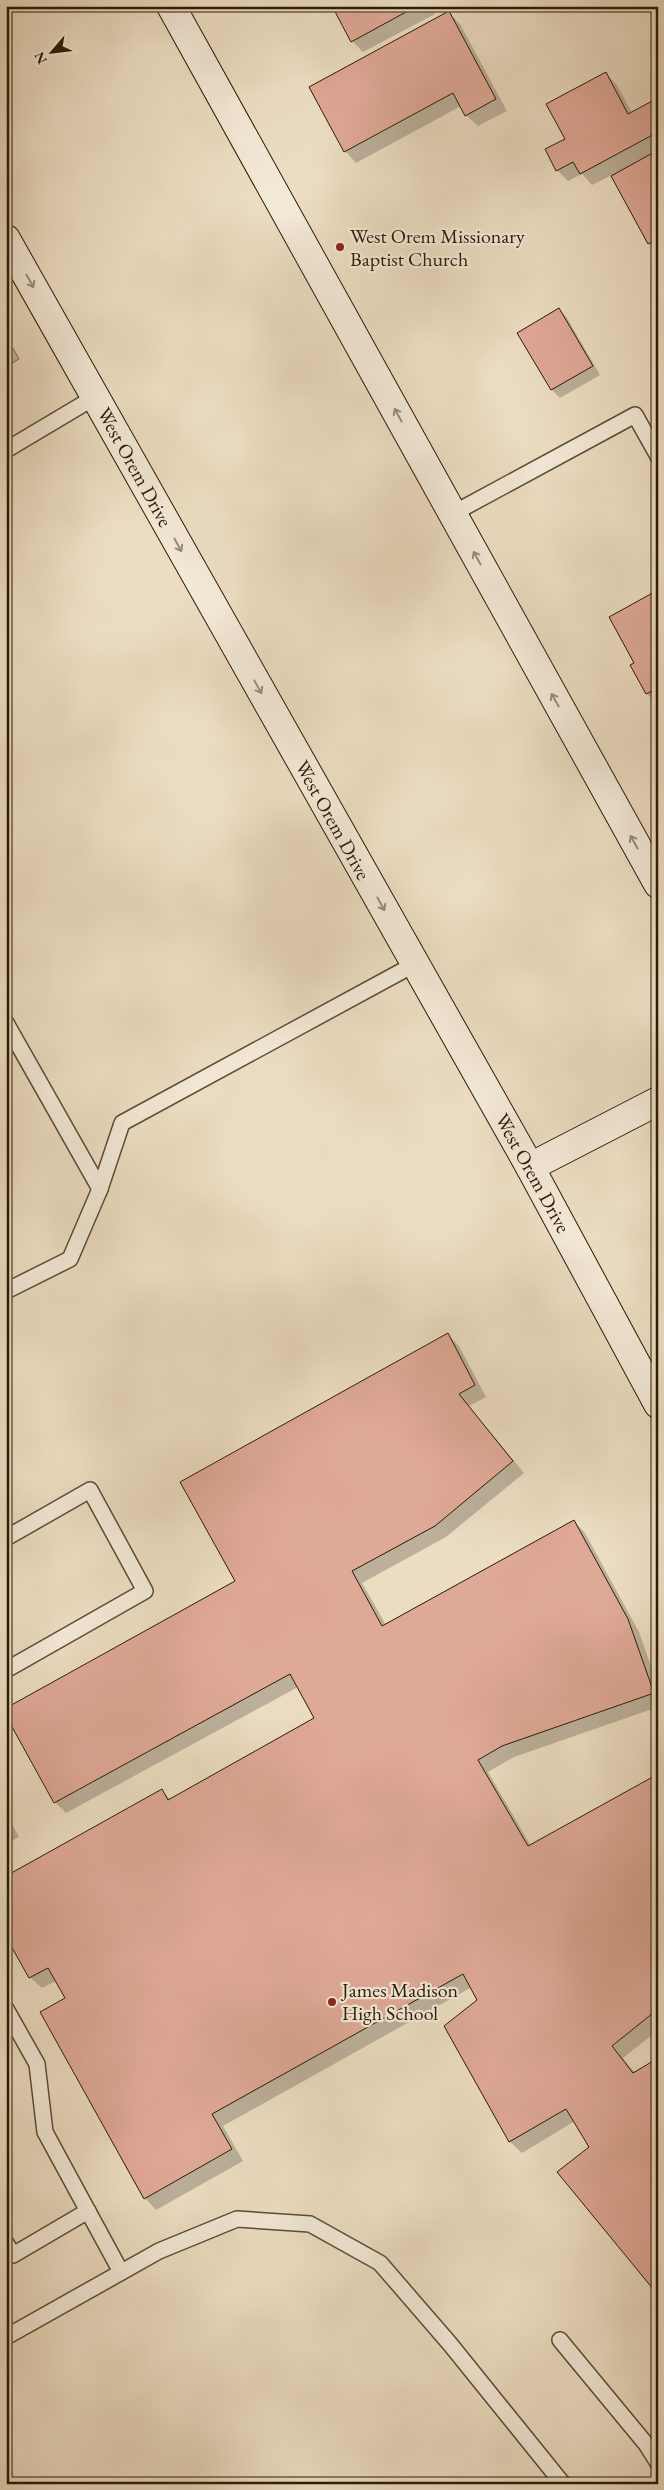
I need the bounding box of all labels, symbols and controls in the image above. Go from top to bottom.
north arrow [28,28,78,78]
text: N [30,48,51,67]
place label: West Orem Missionary Baptist Church [350,223,525,272]
marker: West Orem Missionary Baptist Church [334,241,346,253]
one-way arrow [25,274,35,289]
street label: West Orem Drive [91,403,179,532]
one-way arrow [393,408,403,423]
one-way arrow [174,537,184,551]
one-way arrow [471,551,481,565]
one-way arrow [253,679,263,694]
one-way arrow [550,693,560,707]
street label: West Orem Drive [289,756,377,885]
one-way arrow [629,834,639,849]
one-way arrow [376,897,386,912]
street label: West Orem Drive [489,1109,577,1238]
place label: James Madison High School [340,1977,459,2026]
marker: James Madison High School [326,1996,338,2008]

